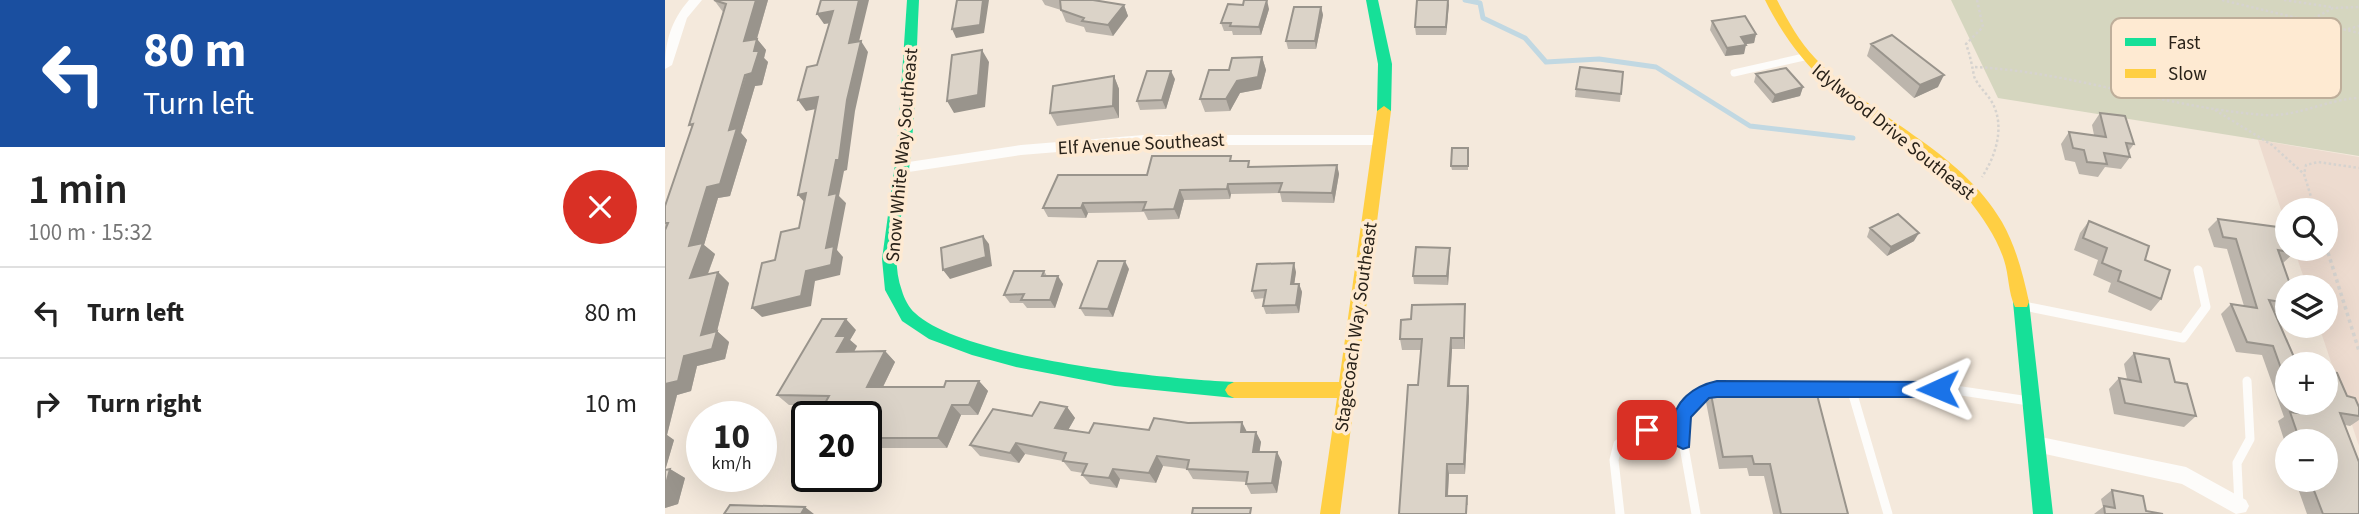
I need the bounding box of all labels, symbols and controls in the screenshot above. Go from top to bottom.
text: 80 m [143,16,247,86]
legend [2111,18,2341,98]
icon: left [28,28,119,119]
text: Fast [2168,30,2201,57]
street label: Snow White Way Southeast [880,46,925,263]
street label: Idylwood Drive Southeast [1806,58,1981,207]
text: Slow [2168,61,2207,88]
text: Turn left [143,81,254,127]
street label: Elf Avenue Southeast [1057,127,1226,162]
text: 1 min [28,160,128,220]
button: close [563,170,637,244]
map controls [2275,198,2338,492]
button: search [2275,198,2338,261]
text: 100 m · 15:32 [28,216,152,249]
street label: Stagecoach Way Southeast [1328,220,1385,434]
button: layers [2275,275,2338,338]
icon: left [28,294,66,332]
text: Turn left [87,294,184,331]
text: 80 m [584,294,637,331]
position arrow [1901,352,1975,426]
button: + [2275,352,2338,415]
icon: right [28,385,66,423]
text: Turn right [87,385,202,422]
text: 10 m [584,385,637,422]
pin [1617,400,1677,460]
speed limit sign: 20 [791,401,882,492]
icon: arrive [1628,411,1666,449]
text: 10 [713,412,750,462]
button: − [2275,429,2338,492]
text: km/h [712,451,751,476]

